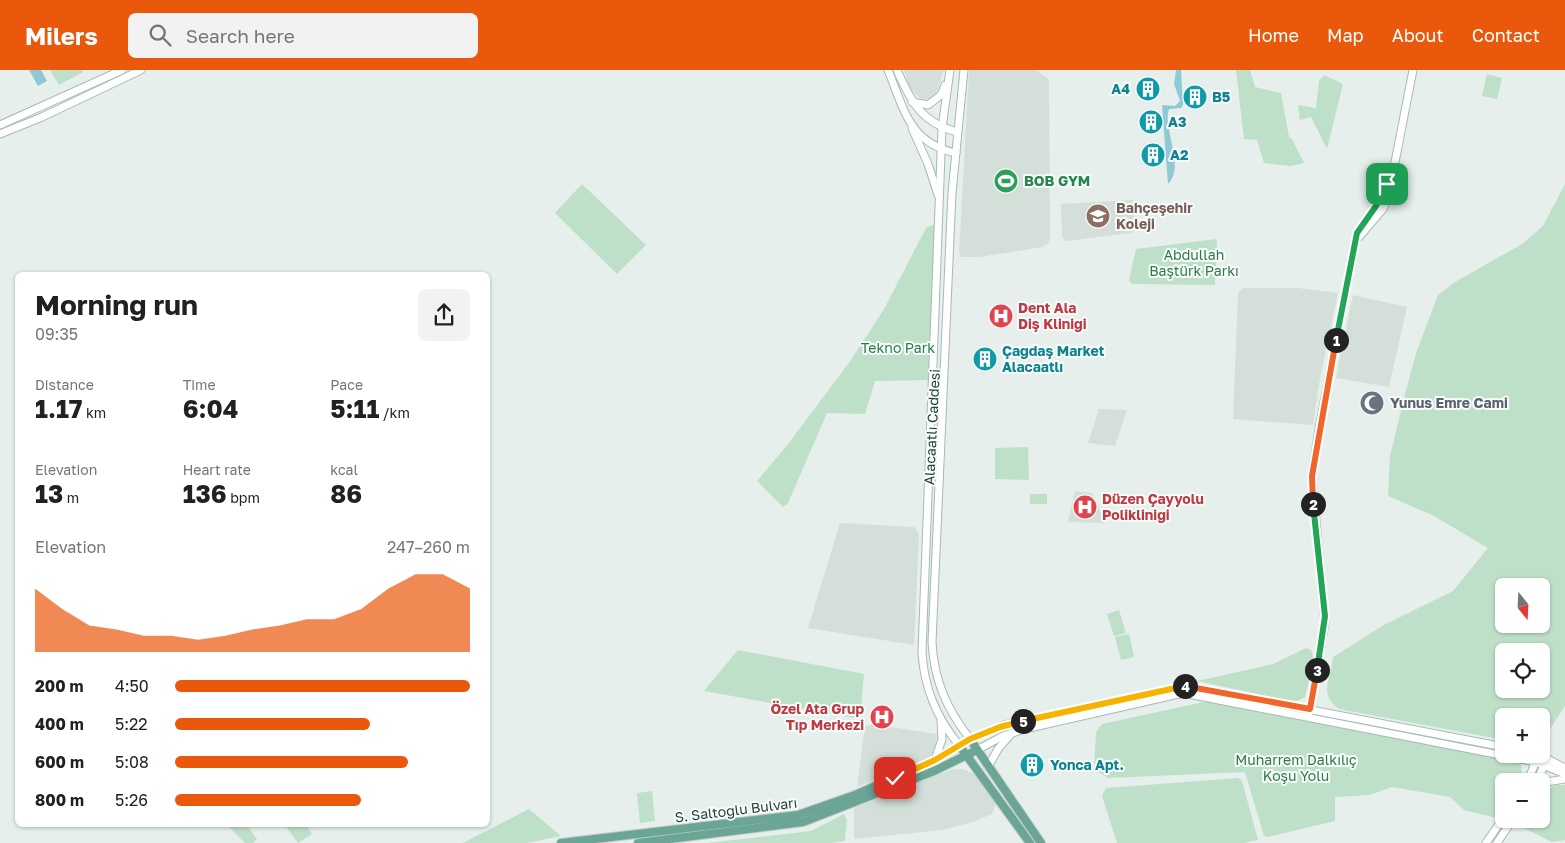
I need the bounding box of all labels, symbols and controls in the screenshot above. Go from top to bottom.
search box [128,13,478,58]
text: Milers [25,21,98,50]
icon: search [146,21,174,49]
text: Search here [186,24,295,47]
text: Home [1248,24,1299,46]
text: Map [1327,24,1364,46]
text: About [1392,24,1444,46]
text: Contact [1472,24,1540,46]
building icon: A4 [1135,76,1161,102]
place label: A4 [1111,80,1130,97]
building icon: B5 [1182,84,1208,110]
place label: B5 [1212,88,1231,105]
building icon: A3 [1138,109,1164,135]
place label: A3 [1168,113,1186,130]
building icon: A2 [1140,142,1166,168]
place label: A2 [1170,146,1189,163]
pin [1366,163,1408,205]
sports icon: BOB GYM [993,168,1019,194]
icon: arrive [1373,170,1401,198]
place label: BOB GYM [1024,172,1090,189]
place label: Bahçeşehir Koleji [1116,199,1193,232]
school or university icon: Bahçeşehir Koleji [1085,203,1111,229]
park label: Abdullah Baştürk Parkı [1149,246,1239,279]
text: Morning run [35,288,198,321]
button: share [418,289,470,341]
place label: Dent Ala Diş Kliniği [1018,299,1087,332]
hospital icon: Dent Ala Diş Kliniği [988,303,1014,329]
text: 09:35 [35,324,78,344]
pin: 1 [1324,328,1348,352]
text: 1 [1333,332,1340,349]
park label: Tekno Park [861,339,935,356]
place label: Çağdaş Market Alacaatlı [1002,342,1105,375]
building icon: Çağdaş Market Alacaatlı [972,346,998,372]
street label: Alacaatlı Caddesi [920,369,943,485]
text: Distance [35,376,94,393]
text: Time [183,376,216,393]
text: Pace [330,376,363,393]
mosque icon: Yunus Emre Cami [1359,390,1385,416]
text: 1.17 [35,393,82,424]
text: 6:04 [183,393,238,424]
text: 5:11 [330,393,379,424]
place label: Yunus Emre Cami [1390,394,1508,411]
text: km [82,404,106,421]
text: /km [379,404,410,421]
text: Elevation [35,461,97,478]
text: Heart rate [183,461,251,478]
text: kcal [330,461,358,478]
text: 13 [35,478,63,509]
text: 136 [183,478,227,509]
text: 86 [330,478,362,509]
text: m [63,489,79,506]
text: bpm [227,489,260,506]
place label: Düzen Çayyolu Polikliniği [1102,490,1204,523]
pin: 2 [1300,492,1326,516]
hospital icon: Düzen Çayyolu Polikliniği [1072,494,1098,520]
text: 2 [1309,496,1318,513]
text: Elevation [35,537,106,557]
text: 247–260 m [387,537,470,557]
north arrow [1495,578,1550,632]
map controls [1495,578,1550,828]
button: locate [1495,643,1550,698]
pin: 3 [1304,658,1330,682]
text: 3 [1313,662,1322,679]
pin: 4 [1172,674,1198,698]
text: 200 m [35,676,84,696]
text: 4:50 [115,676,149,696]
text: 4 [1181,678,1190,695]
place label: Özel Ata Grup Tıp Merkezi [770,700,864,733]
hospital icon: Özel Ata Grup Tıp Merkezi [869,704,895,730]
pin: 5 [1010,708,1036,734]
button: + [1495,708,1550,763]
text: 5 [1019,713,1028,730]
text: 400 m [35,714,84,734]
text: 5:22 [115,714,148,734]
park label: Muharrem Dalkılıç Koşu Yolu [1235,751,1357,784]
text: 600 m [35,752,84,772]
text: 5:08 [115,752,149,772]
building icon: Yonca Apt. [1019,752,1045,778]
place label: Yonca Apt. [1050,756,1124,773]
pin [874,757,916,799]
icon: check [881,764,909,792]
button: − [1495,773,1550,828]
text: 800 m [35,790,84,810]
text: 5:26 [115,790,148,810]
street label: S. Saltoğlu Bulvarı [674,794,798,825]

